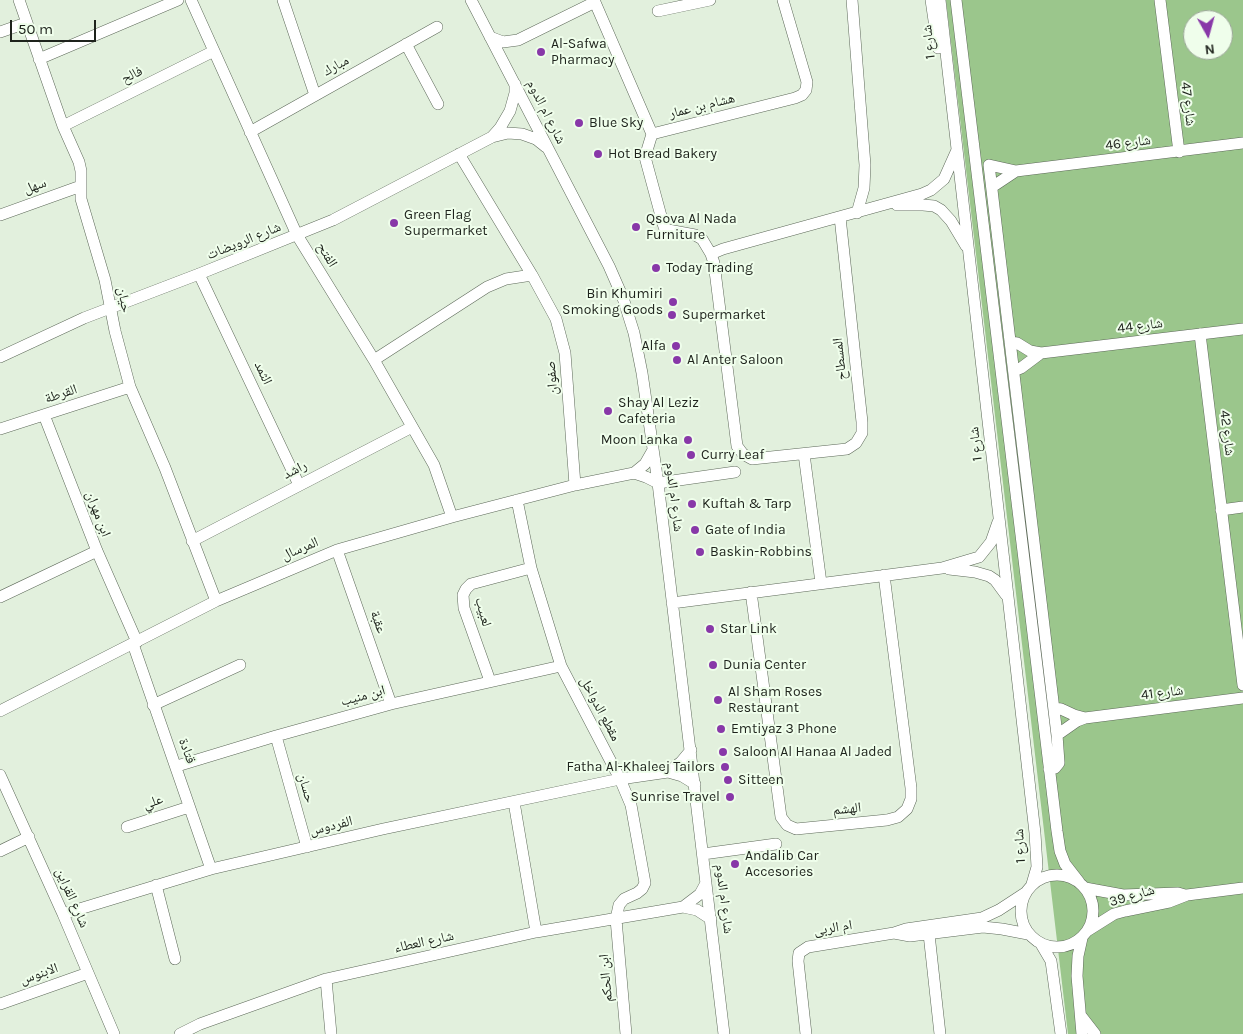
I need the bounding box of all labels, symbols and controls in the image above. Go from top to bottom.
scale bar [12,10,99,42]
north arrow [1183,10,1233,60]
text: 50 m [18,20,53,38]
street label: شارع 1 [919,24,939,60]
place label: Al-Safwa Pharmacy [551,36,615,68]
text: N [1204,40,1216,58]
marker: Al-Safwa Pharmacy [535,46,547,58]
street label: مبارك [320,52,352,80]
street label: فالح [119,63,145,87]
street label: شارع ام الدوم [523,77,569,147]
street label: شارع 47 [1177,81,1199,127]
street label: هشام بن عمار [667,90,737,122]
place label: Blue Sky [589,115,643,131]
marker: Blue Sky [573,117,585,129]
street label: شارع 46 [1104,132,1152,154]
place label: Hot Bread Bakery [608,146,717,162]
marker: Hot Bread Bakery [592,148,604,160]
street label: سهل [21,174,49,198]
place label: Green Flag Supermarket [404,207,488,240]
place label: Qsova Al Nada Furniture [646,211,737,243]
marker: Green Flag Supermarket [388,217,400,229]
street label: شارع الرويضات [204,219,284,263]
marker: Qsova Al Nada Furniture [630,221,642,233]
street label: الفتح [313,239,341,271]
place label: Today Trading [666,260,753,276]
marker: Today Trading [650,262,662,274]
street label: حيان [113,286,135,314]
place label: Bin Khumiri Smoking Goods [562,286,663,318]
marker: Bin Khumiri Smoking Goods [667,296,679,308]
place label: Supermarket [682,307,766,323]
marker: Supermarket [666,309,678,321]
street label: شارع 44 [1116,315,1164,337]
street label: المسطاح [829,337,851,381]
place label: Alfa [642,338,666,354]
marker: Alfa [670,340,682,352]
place label: Al Anter Saloon [687,352,783,368]
marker: Al Anter Saloon [671,354,683,366]
street label: الثمد [250,359,276,387]
street label: صفوان [542,360,562,396]
street label: القرطة [43,381,79,407]
place label: Shay Al Leziz Cafeteria [618,395,699,428]
marker: Shay Al Leziz Cafeteria [602,405,614,417]
street label: شارع 42 [1216,409,1238,457]
street label: شارع 1 [966,426,986,462]
place label: Moon Lanka [601,432,678,448]
marker: Moon Lanka [682,434,694,446]
place label: Curry Leaf [701,447,764,463]
marker: Curry Leaf [685,449,697,461]
street label: راشد [280,457,310,483]
street label: شارع ام الدوم [661,461,687,533]
street label: ابن مهران [82,489,114,539]
place label: Kuftah & Tarp [702,496,791,512]
marker: Kuftah & Tarp [686,498,698,510]
place label: Gate of India [705,522,786,538]
marker: Gate of India [689,524,701,536]
street label: المرسال [279,534,321,564]
place label: Baskin-Robbins [710,544,812,560]
marker: Baskin-Robbins [694,546,706,558]
street label: لعبيب [471,596,495,628]
street label: عقبة [366,608,390,636]
place label: Star Link [720,621,777,637]
marker: Star Link [704,623,716,635]
place label: Dunia Center [723,657,806,673]
marker: Dunia Center [707,659,719,671]
street label: مقطع الدواخل [576,674,624,744]
street label: ابن منيب [339,682,387,710]
street label: شارع 41 [1140,682,1184,704]
place label: Al Sham Roses Restaurant [728,684,822,716]
marker: Al Sham Roses Restaurant [712,694,724,706]
place label: Emtiyaz 3 Phone [731,721,837,737]
marker: Emtiyaz 3 Phone [715,723,727,735]
street label: قتادة [175,736,199,766]
place label: Saloon Al Hanaa Al Jaded [733,744,892,760]
marker: Saloon Al Hanaa Al Jaded [717,746,729,758]
place label: Fatha Al-Khaleej Tailors [566,759,715,775]
marker: Fatha Al-Khaleej Tailors [719,761,731,773]
street label: حسان [294,771,318,805]
place label: Sitteen [738,772,784,788]
marker: Sitteen [722,774,734,786]
place label: Sunrise Travel [631,789,720,805]
street label: علي [141,791,165,813]
marker: Sunrise Travel [724,791,736,803]
street label: الهشم [832,799,862,819]
street label: الفردوس [308,813,354,839]
street label: شارع 1 [1011,828,1029,864]
place label: Andalib Car Accesories [745,848,819,880]
marker: Andalib Car Accesories [729,858,741,870]
street label: شارع ام الدوم [711,863,737,935]
street label: شارع القراين [51,866,93,930]
street label: شارع 39 [1107,882,1157,910]
street label: ام الربى [812,917,854,939]
street label: شارع العطاء [393,927,455,957]
street label: ابن الحكم [596,953,616,1003]
street label: الابنوس [18,960,60,988]

